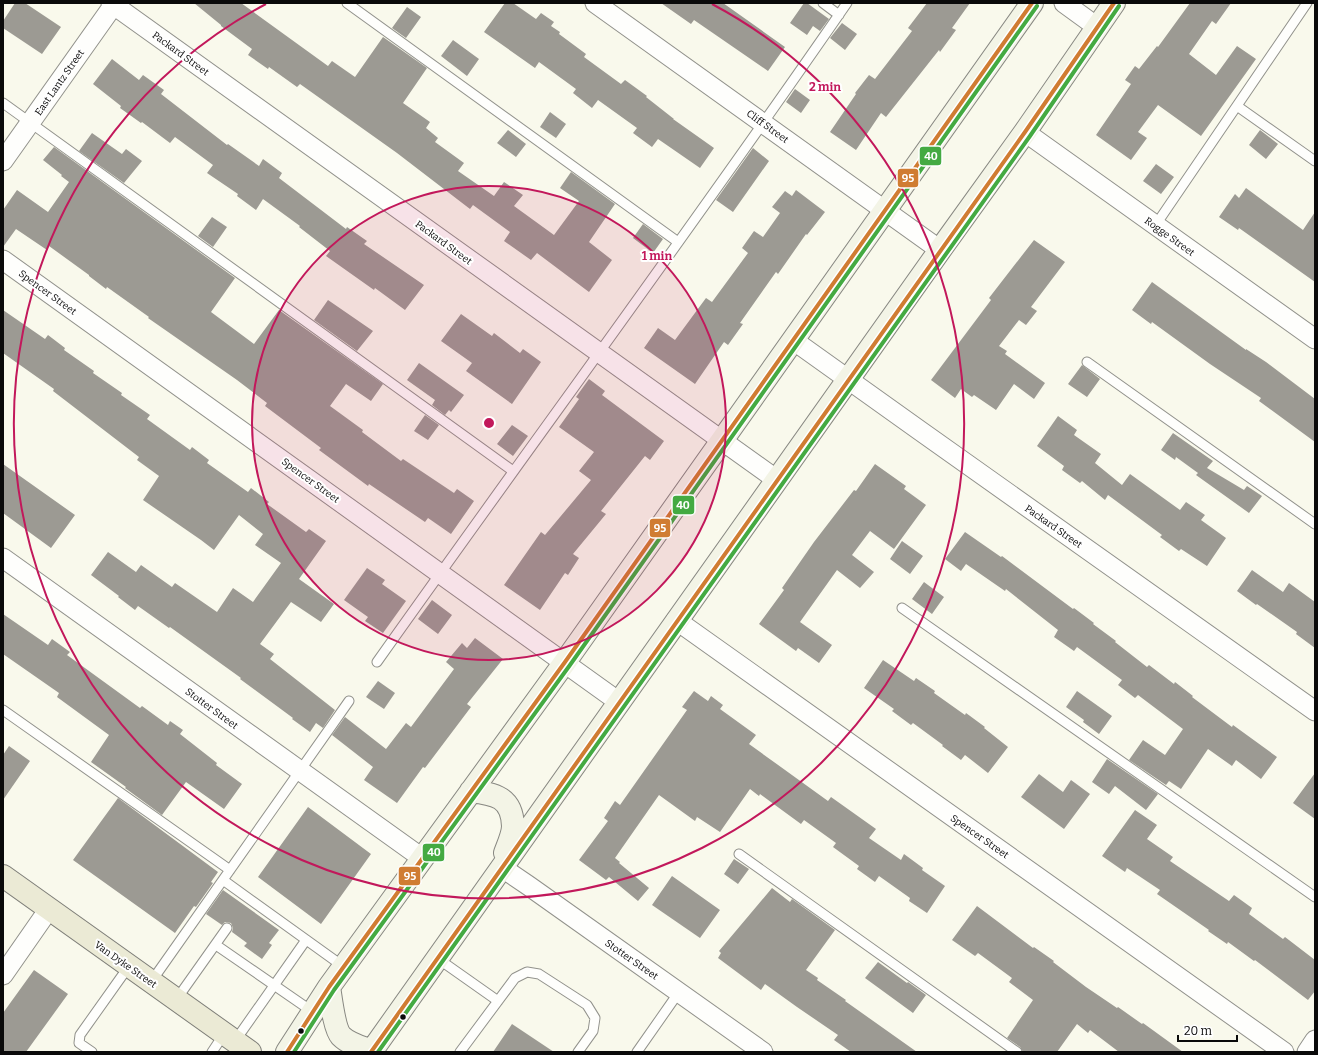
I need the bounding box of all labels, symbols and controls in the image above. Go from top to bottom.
street label: Packard Street [150,29,211,79]
street label: East Lantz Street [33,47,87,118]
text: 2 min [809,80,841,94]
street label: Cliff Street [744,108,791,146]
line badge: 40 [919,146,942,166]
text: 40 [924,150,938,163]
line badge: 95 [897,168,919,188]
text: 95 [902,172,914,185]
street label: Rogge Street [1142,215,1197,259]
street label: Packard Street [413,218,474,268]
text: 1 min [642,249,672,263]
street label: Spencer Street [16,268,79,318]
centre of rings [482,416,496,430]
street label: Spencer Street [279,456,342,506]
line badge: 40 [672,495,695,515]
text: 40 [676,499,690,512]
street label: Packard Street [1022,503,1085,551]
line badge: 95 [649,518,671,538]
text: 95 [654,522,666,535]
street label: Stotter Street [183,686,240,732]
street label: Spencer Street [948,812,1011,862]
line badge: 40 [422,843,445,862]
text: 40 [427,846,441,859]
line badge: 95 [398,866,421,886]
text: 95 [404,870,416,883]
street label: Stotter Street [602,937,661,983]
street label: Van Dyke Street [92,939,159,991]
unlabelled marker [398,1012,408,1022]
scale bar [1178,1017,1237,1043]
text: 20 m [1184,1024,1213,1038]
unlabelled marker [296,1026,306,1036]

